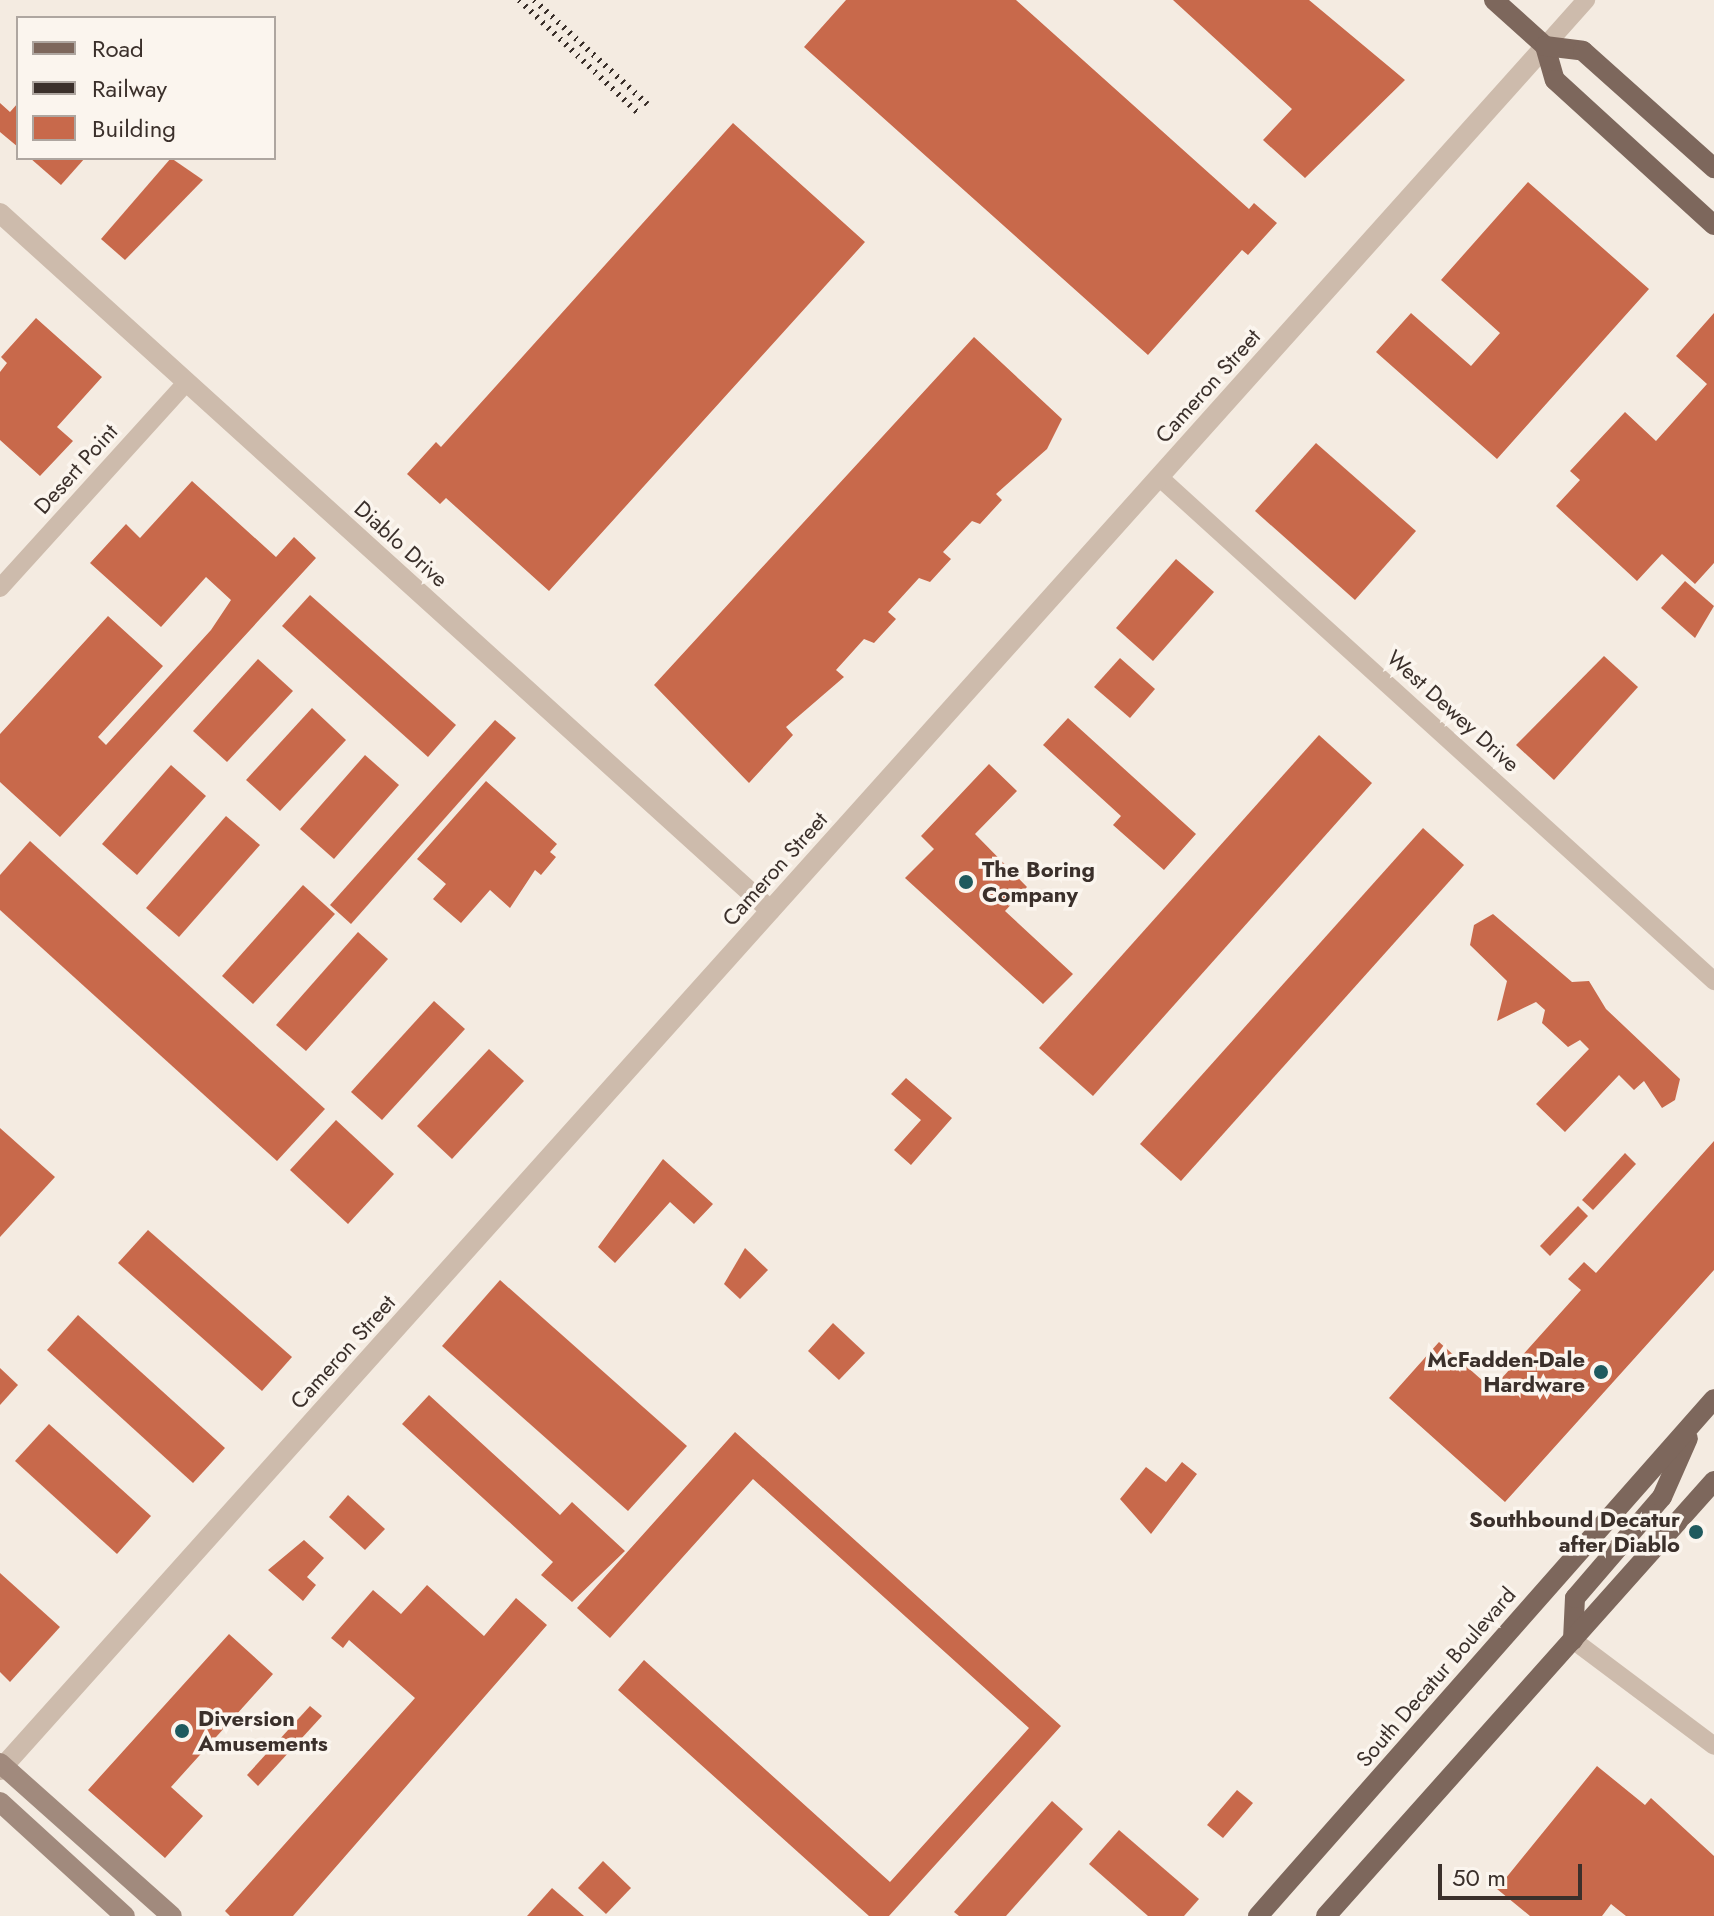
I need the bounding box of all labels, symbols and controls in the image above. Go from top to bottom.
legend [16,16,276,160]
text: Road [92,31,144,66]
text: Railway [92,71,167,106]
text: Building [92,111,176,146]
street label: Cameron Street [1150,324,1266,448]
street label: Desert Point [29,419,123,519]
street label: Diablo Drive [349,495,453,593]
street label: West Dewey Drive [1381,645,1525,777]
street label: Cameron Street [717,807,833,931]
place label: The Boring Company [982,856,1095,908]
marker: The Boring Company [957,873,975,891]
street label: Cameron Street [285,1290,401,1414]
place label: McFadden-Dale Hardware [1427,1346,1585,1398]
marker: McFadden-Dale Hardware [1592,1363,1610,1381]
place label: Southbound Decatur after Diablo [1469,1506,1680,1558]
marker: Southbound Decatur after Diablo [1687,1523,1705,1541]
street label: South Decatur Boulevard [1351,1582,1521,1772]
place label: Diversion Amusements [198,1705,328,1756]
marker: Diversion Amusements [173,1722,191,1740]
scale bar [1442,1848,1586,1898]
text: 50 m [1452,1860,1506,1895]

